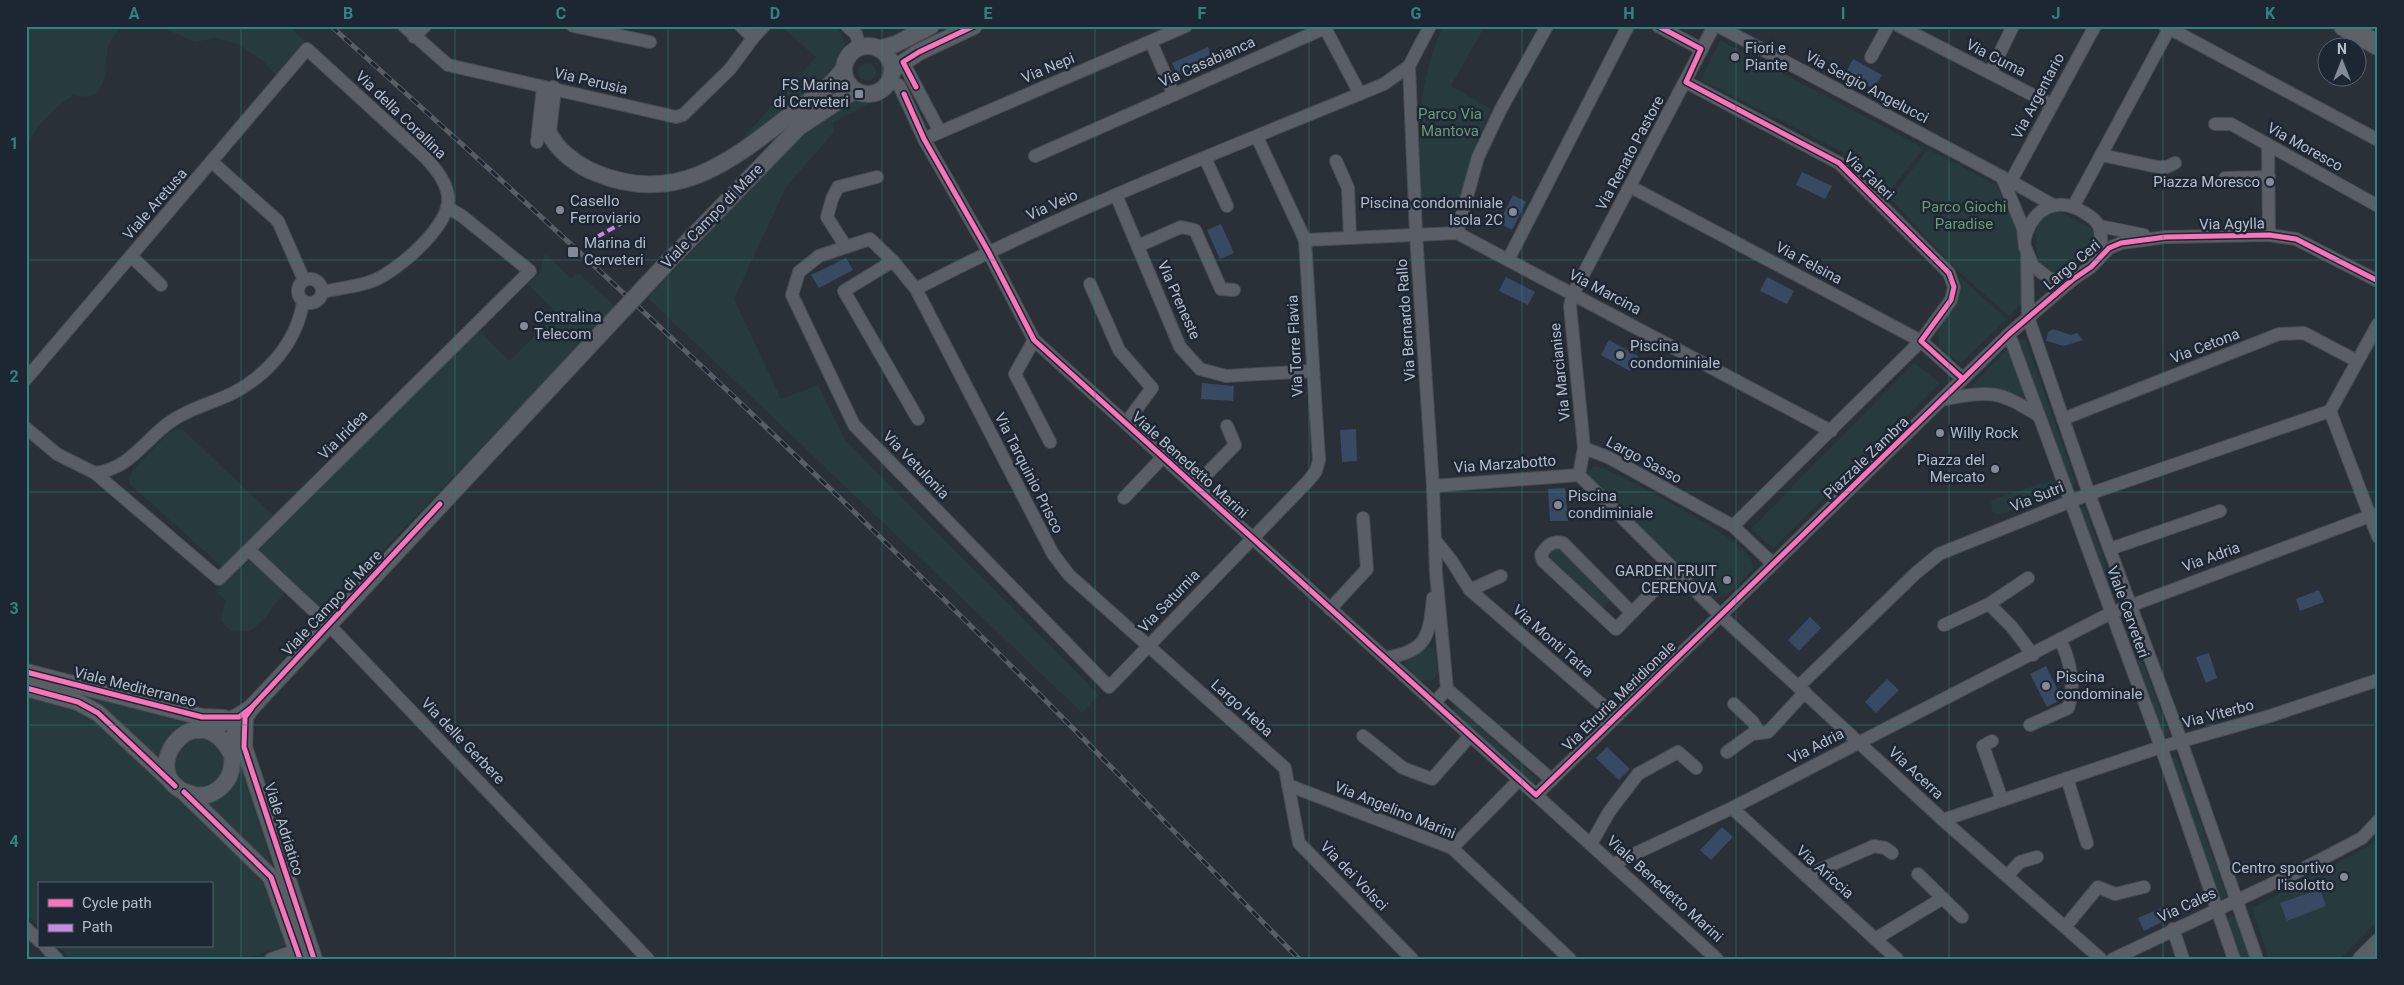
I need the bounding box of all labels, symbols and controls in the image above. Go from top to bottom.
text: A [129,4,140,23]
text: B [343,4,353,23]
text: C [556,4,566,23]
text: D [770,4,780,23]
text: E [984,4,993,23]
text: F [1198,4,1207,23]
text: G [1411,4,1422,23]
text: H [1623,4,1635,23]
text: I [1841,4,1845,23]
text: J [2052,4,2060,23]
text: K [2265,4,2276,23]
street label: Via Casabianca [1156,33,1258,91]
street label: Via Cuma [1963,35,2029,81]
north arrow [2316,38,2366,88]
place label: Fiori e Piante [1745,39,1787,74]
text: N [2337,41,2347,57]
street label: Via Sergio Angelucci [1802,47,1932,127]
street label: Via Nepi [1019,49,1077,87]
street label: Via Argentario [2008,50,2068,142]
marker: Fiori e Piante [1729,51,1741,63]
street label: Via Perusia [552,64,630,98]
street label: Via della Corallina [352,67,450,163]
place label: FS Marina di Cerveteri [774,76,849,111]
marker: FS Marina di Cerveteri [853,88,865,100]
street label: Via Renato Pastore [1592,93,1668,213]
park label: Parco Via Mantova [1418,105,1482,140]
street label: Via Moresco [2264,119,2346,175]
text: 1 [9,134,19,153]
street label: Via Faleri [1840,148,1898,204]
street label: Viale Campo di Mare [657,160,767,272]
street label: Viale Aretusa [119,165,191,243]
place label: Piazza Moresco [2153,173,2260,191]
marker: Piazza Moresco [2264,176,2276,188]
street label: Via Veio [1023,186,1081,224]
place label: Casello Ferroviario [570,192,641,227]
place label: Piscina condominiale Isola 2C [1360,194,1503,229]
park label: Parco Giochi Paradise [1922,198,2006,233]
marker: Casello Ferroviario [554,204,566,216]
marker: Piscina condominiale Isola 2C [1507,206,1519,218]
street label: Via Agylla [2199,214,2265,234]
place label: Marina di Cerveteri [584,234,646,269]
street label: Largo Ceri [2040,236,2104,294]
street label: Via Felsina [1773,238,1845,288]
marker: Marina di Cerveteri [566,245,580,259]
street label: Via Preneste [1154,258,1204,342]
street label: Via Bernardo Rallo [1393,258,1419,382]
street label: Via Marcina [1566,265,1644,319]
street label: Via Torre Flavia [1283,294,1307,398]
place label: Centralina Telecom [534,308,602,343]
marker: Centralina Telecom [518,320,530,332]
street label: Via Marcianise [1546,322,1574,422]
street label: Via Cetona [2168,325,2242,367]
place label: Piscina condominiale [1630,337,1720,372]
marker: Piscina condominiale [1614,349,1626,361]
text: 2 [9,367,19,386]
street label: Via Iridea [315,407,371,463]
street label: Viale Benedetto Marini [1128,408,1252,522]
street label: Via Tarquinio Prisco [991,410,1067,536]
street label: Piazzale Zambra [1820,413,1912,503]
place label: Willy Rock [1950,424,2019,442]
street label: Via Vetulonia [879,427,953,503]
marker: Willy Rock [1934,427,1946,439]
street label: Largo Sasso [1603,433,1685,487]
street label: Via Marzabotto [1453,451,1557,477]
place label: Piazza del Mercato [1917,451,1985,486]
marker: Piazza del Mercato [1989,463,2001,475]
street label: Via Sutri [2008,478,2066,516]
place label: Piscina condiminiale [1568,487,1653,522]
marker: Piscina condiminiale [1552,499,1564,511]
street label: Via Adria [2180,538,2242,576]
street label: Viale Campo di Mare [278,546,386,660]
place label: GARDEN FRUIT CERENOVA [1615,562,1717,597]
street label: Viale Cerveteri [2103,564,2153,660]
street label: Via Saturnia [1135,566,1203,636]
marker: GARDEN FRUIT CERENOVA [1721,574,1733,586]
text: 3 [9,599,19,618]
street label: Via Monti Tatra [1509,601,1597,681]
street label: Via Etruria Meridionale [1558,637,1680,755]
street label: Viale Mediterraneo [72,663,198,711]
place label: Piscina condominale [2056,668,2143,703]
street label: Largo Heba [1207,676,1277,740]
marker: Piscina condominale [2040,680,2052,692]
street label: Via delle Gerbere [417,694,509,788]
street label: Via Viterbo [2180,696,2256,732]
street label: Via Adria [1785,724,1847,768]
street label: Via Acerra [1885,743,1947,803]
street label: Via Angelino Marini [1332,777,1458,843]
street label: Viale Adriatico [260,780,308,878]
text: 4 [9,832,19,851]
street label: Viale Benedetto Marini [1603,832,1727,946]
street label: Via dei Volsci [1316,838,1392,914]
street label: Via Ariccia [1793,842,1857,902]
place label: Centro sportivo l'isolotto [2231,859,2334,894]
marker: Centro sportivo l'isolotto [2338,871,2350,883]
legend [38,882,212,948]
street label: Via Cales [2155,884,2219,926]
text: Cycle path [82,894,152,912]
text: Path [82,918,113,936]

